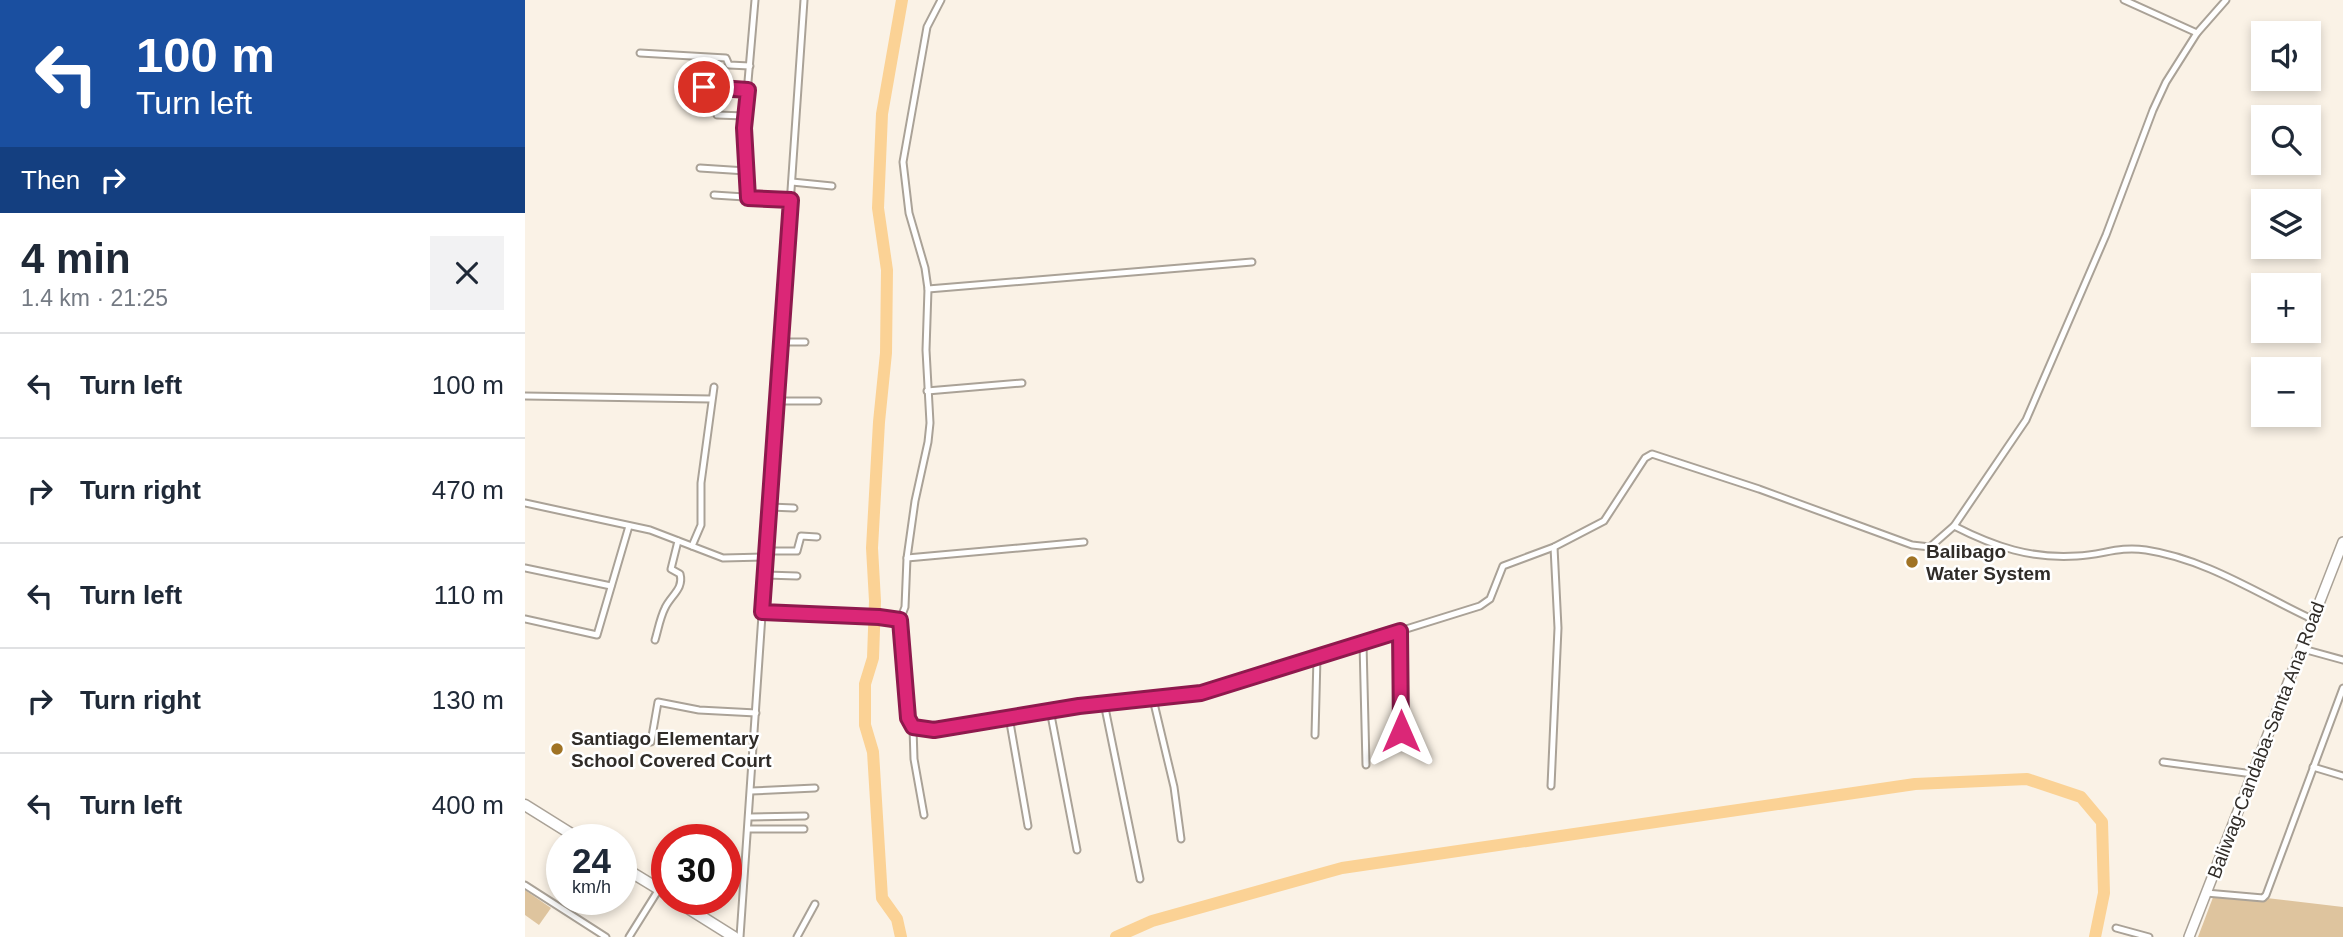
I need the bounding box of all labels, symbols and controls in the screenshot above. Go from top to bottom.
map controls [2251,21,2321,427]
button: sound [2251,21,2321,91]
icon: left [21,28,112,119]
text: 100 m [136,28,275,82]
pin [674,57,734,117]
icon: arrive [685,68,723,106]
text: Turn left [136,85,252,121]
button: search [2251,105,2321,175]
icon: right [94,161,132,199]
text: Then [21,165,80,195]
button: layers [2251,189,2321,259]
text: 4 min [21,235,131,282]
button: close [430,236,504,310]
button: + [2251,273,2321,343]
text: 1.4 km · 21:25 [21,285,168,311]
button: − [2251,357,2321,427]
icon: left [21,367,59,405]
text: Turn left [80,370,182,400]
text: 100 m [432,370,504,400]
icon: right [21,472,59,510]
text: Turn right [80,475,201,505]
text: 470 m [432,475,504,505]
place label: Balibago Water System [1926,541,2051,584]
marker: Balibago Water System [1904,554,1920,570]
icon: left [21,577,59,615]
text: Turn left [80,580,182,610]
text: 110 m [434,580,504,610]
street label: Baliwag-Candaba-Santa Ana Road [2203,599,2329,881]
icon: right [21,682,59,720]
text: Turn right [80,685,201,715]
text: 130 m [432,685,504,715]
position arrow [1364,694,1438,768]
place label: Santiago Elementary School Covered Court [571,728,772,771]
marker: Santiago Elementary School Covered Court [549,741,565,757]
icon: left [21,787,59,825]
text: Turn left [80,790,182,820]
text: 400 m [432,790,504,820]
speed limit sign: 30 [651,824,742,915]
text: 24 [572,841,611,880]
text: km/h [572,877,611,897]

